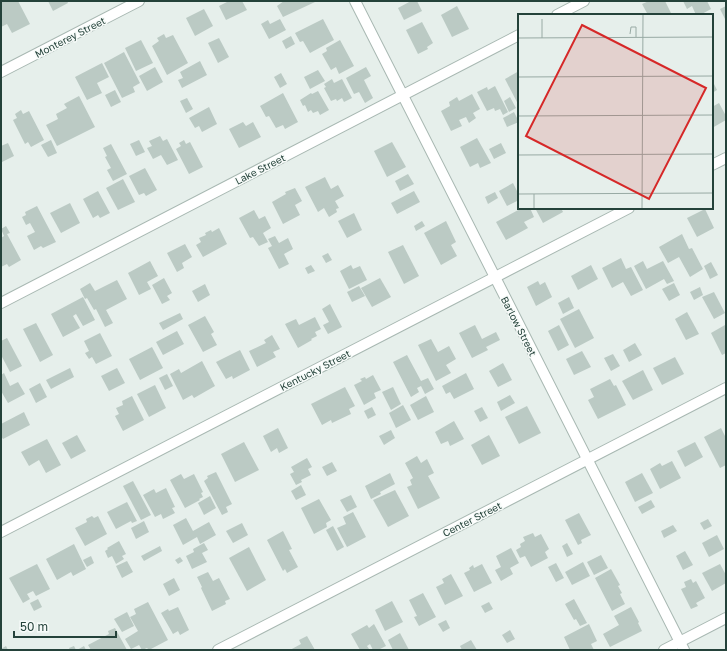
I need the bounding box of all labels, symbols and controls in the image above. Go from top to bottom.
street label: Monterey Street [33,14,107,60]
inset map [518,14,713,209]
street label: Lake Street [233,151,287,187]
street label: Barlow Street [499,294,539,358]
street label: Kentucky Street [278,347,352,393]
street label: Center Street [441,499,503,539]
scale bar [14,613,116,639]
text: 50 m [20,619,48,634]

